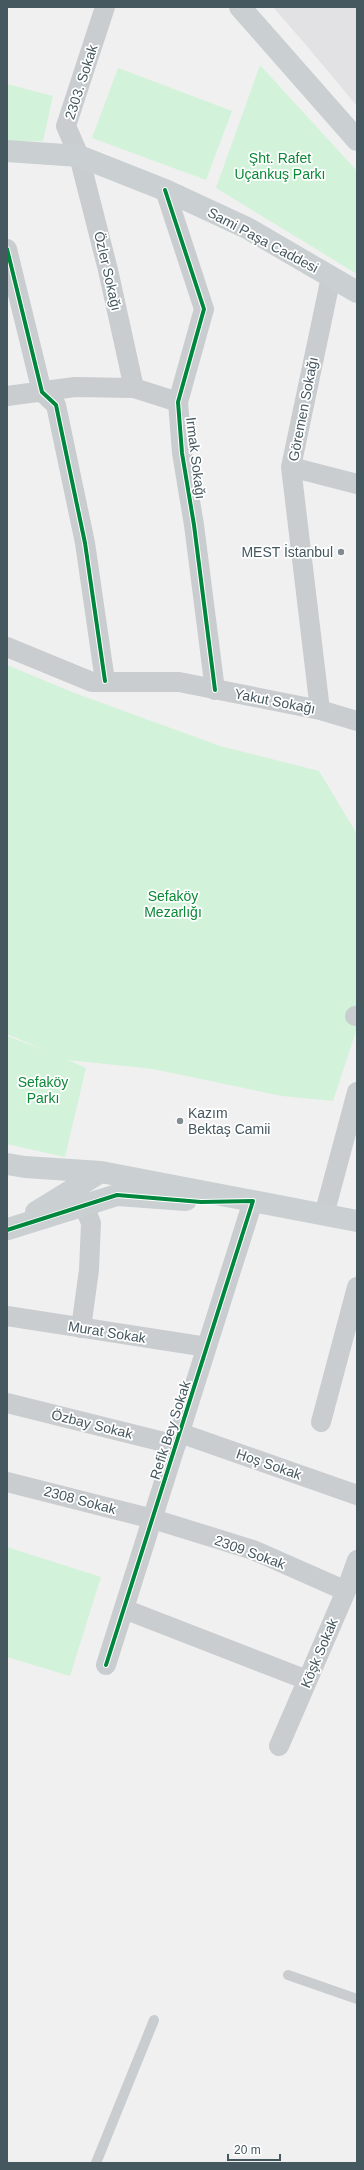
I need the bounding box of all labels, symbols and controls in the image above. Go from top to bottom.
street label: 2303. Sokak [61,42,101,121]
park label: Şht. Rafet Uçankuş Parkı [234,150,326,182]
street label: Sami Paşa Caddesi [205,204,321,276]
street label: Özler Sokağı [91,230,126,312]
street label: Göremen Sokağı [285,356,321,462]
street label: Irmak Sokağı [183,416,209,500]
place label: MEST İstanbul [241,543,333,560]
marker: MEST İstanbul [336,547,346,557]
street label: Yakut Sokağı [233,685,317,717]
park label: Sefaköy Mezarlığı [144,888,202,920]
park label: Sefaköy Parkı [18,1074,68,1106]
place label: Kazım Bektaş Camii [188,1105,270,1137]
marker: Kazım Bektaş Camii [175,1116,185,1126]
street label: Murat Sokak [67,1318,148,1346]
street label: Refik Bey Sokak [147,1378,194,1481]
street label: Özbay Sokak [50,1405,136,1442]
street label: Hoş Sokak [234,1445,305,1483]
street label: 2308 Sokak [42,1483,119,1518]
street label: 2309 Sokak [213,1532,288,1573]
street label: Köşk Sokak [297,1615,341,1690]
scale bar [228,2136,280,2162]
text: 20 m [234,2143,261,2157]

